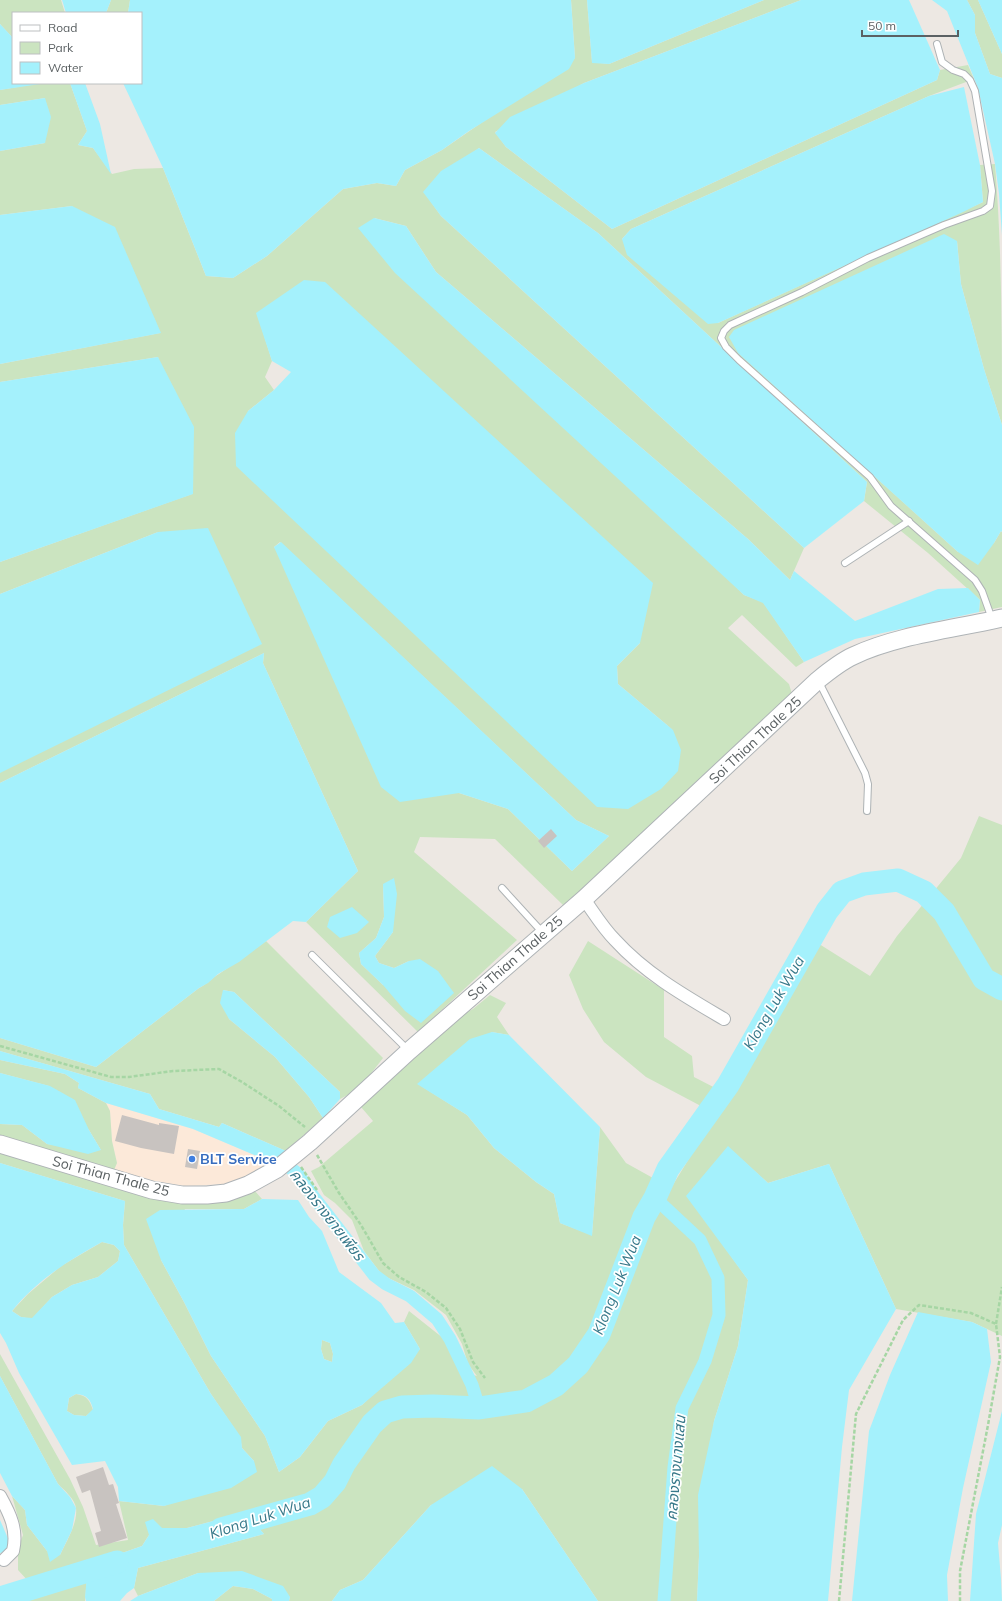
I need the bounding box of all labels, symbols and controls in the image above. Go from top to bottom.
legend [12,12,142,84]
scale bar [862,12,958,38]
text: 50 m [868,18,896,33]
text: Road [48,20,77,35]
text: Park [48,40,74,55]
text: Water [48,60,84,75]
street label: Soi Thian Thale 25 [705,692,805,788]
street label: Soi Thian Thale 25 [464,912,566,1004]
water label: Klong Luk Wua [739,952,808,1053]
place label: BLT Service [200,1150,277,1168]
street label: Soi Thian Thale 25 [51,1152,171,1200]
marker: BLT Service [187,1154,197,1164]
water label: คลองรางยายเพียร [286,1165,370,1265]
water label: Klong Luk Wua [588,1232,645,1337]
water label: คลองรางนางแสน [661,1414,690,1521]
water label: Klong Luk Wua [207,1492,313,1543]

